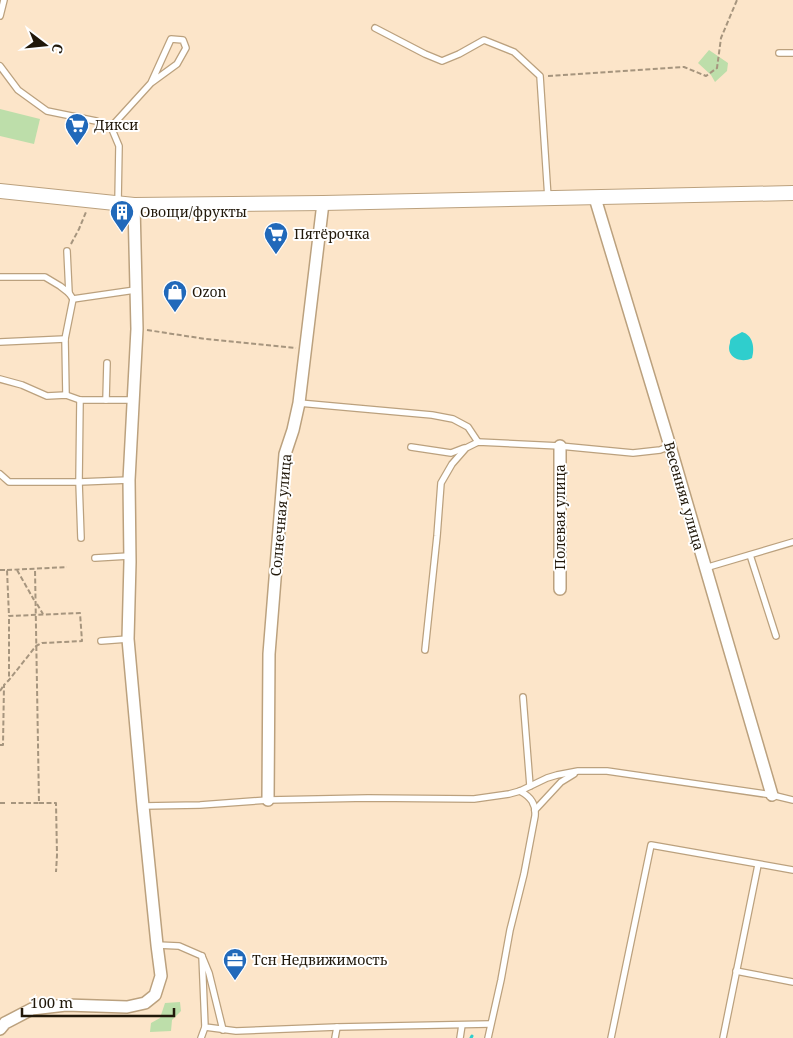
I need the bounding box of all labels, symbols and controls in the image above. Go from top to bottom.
north arrow [20,20,70,70]
text: С [48,42,68,56]
supermarket icon: Дикси [64,112,90,146]
place label: Дикси [94,115,138,134]
building icon: Овощи/фрукты [109,199,135,233]
place label: Овощи/фрукты [140,202,247,221]
supermarket icon: Пятёрочка [263,221,289,255]
place label: Пятёрочка [294,224,370,243]
shop icon: Ozon [162,279,188,313]
place label: Ozon [192,282,227,301]
street label: Весенняя улица [660,439,709,553]
street label: Солнечная улица [266,453,295,577]
street label: Полевая улица [550,464,569,570]
office icon: Тсн Недвижимость [222,947,248,981]
place label: Тсн Недвижимость [252,950,388,969]
scale bar [22,986,175,1018]
text: 100 m [30,992,73,1012]

